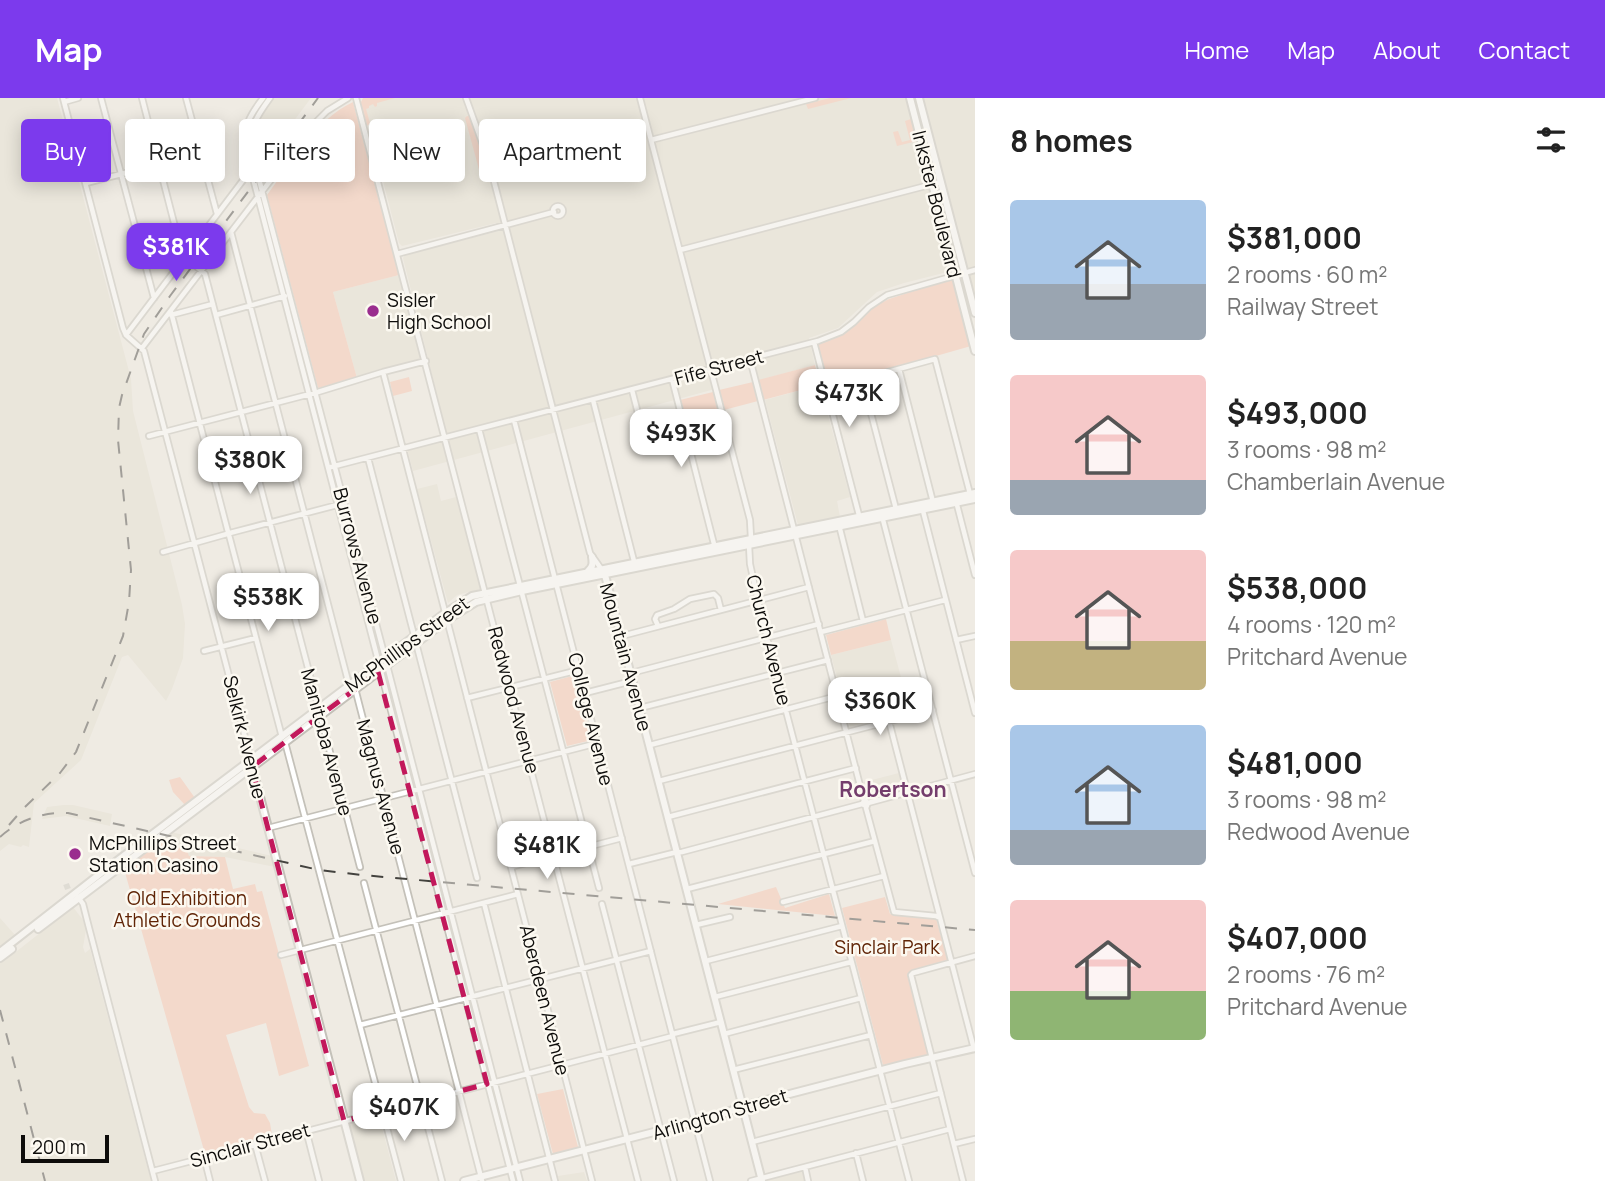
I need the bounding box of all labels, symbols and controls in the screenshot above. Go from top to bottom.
text: Map [35,27,103,72]
text: Home [1184,33,1249,66]
text: Map [1287,33,1335,66]
text: About [1373,33,1441,66]
text: Contact [1479,33,1570,66]
chip: Buy [21,119,111,182]
chip: Rent [125,119,225,182]
chip: Filters [239,119,355,182]
chip: New [369,119,465,182]
chip: Apartment [479,119,646,182]
text: 8 homes [1010,120,1133,161]
icon: filters [1532,121,1570,159]
street label: Inkster Boulevard [906,128,968,280]
text: $381,000 [1227,217,1362,258]
pin: $381K [127,223,225,283]
icon: home [1066,228,1150,312]
text: $381K [143,230,209,262]
text: 2 rooms · 60 m² [1227,258,1388,290]
place label: Sisler High School [387,287,491,335]
text: Railway Street [1227,290,1378,322]
marker: Sisler High School [365,303,381,319]
street label: Fife Street [672,343,766,391]
pin: $473K [800,370,898,429]
text: $473K [815,376,883,408]
text: $493,000 [1227,392,1368,433]
icon: home [1066,403,1150,487]
pin: $493K [632,410,730,469]
text: $493K [646,416,716,448]
text: 3 rooms · 98 m² [1227,433,1387,465]
pin: $380K [201,436,299,496]
text: $380K [214,443,286,475]
text: Chamberlain Avenue [1227,465,1445,497]
street label: Burrows Avenue [327,485,389,627]
text: $538,000 [1227,567,1368,608]
street label: Church Avenue [740,572,798,708]
pin: $538K [219,574,317,633]
icon: home [1066,578,1150,662]
text: $538K [233,580,303,612]
street label: Mountain Avenue [594,580,658,734]
street label: McPhillips Street [340,590,474,698]
text: 4 rooms · 120 m² [1227,608,1396,640]
street label: Redwood Avenue [482,624,546,776]
text: Pritchard Avenue [1227,640,1408,672]
street label: College Avenue [562,650,620,788]
street label: Manitoba Avenue [295,666,359,818]
street label: Selkirk Avenue [217,673,273,801]
pin: $360K [831,678,929,737]
text: $360K [844,684,916,716]
street label: Magnus Avenue [350,716,412,858]
text: $481,000 [1227,742,1363,783]
icon: home [1066,753,1150,837]
district label: Robertson [839,775,947,803]
text: 3 rooms · 98 m² [1227,783,1387,815]
text: Redwood Avenue [1227,815,1410,847]
pin: $481K [498,822,596,881]
text: $481K [513,828,581,860]
place label: McPhillips Street Station Casino [89,830,237,878]
marker: McPhillips Street Station Casino [67,846,83,862]
park label: Old Exhibition Athletic Grounds [113,885,261,933]
text: $407,000 [1227,917,1368,958]
street label: Aberdeen Avenue [514,922,576,1078]
icon: home [1066,928,1150,1012]
park label: Sinclair Park [834,934,940,960]
text: 2 rooms · 76 m² [1227,958,1385,990]
text: Pritchard Avenue [1227,990,1408,1022]
street label: Arlington Street [649,1082,791,1146]
pin: $407K [355,1084,453,1143]
text: $407K [369,1090,439,1122]
street label: Sinclair Street [187,1116,313,1174]
scale bar [21,1132,108,1164]
text: 200 m [32,1134,86,1160]

